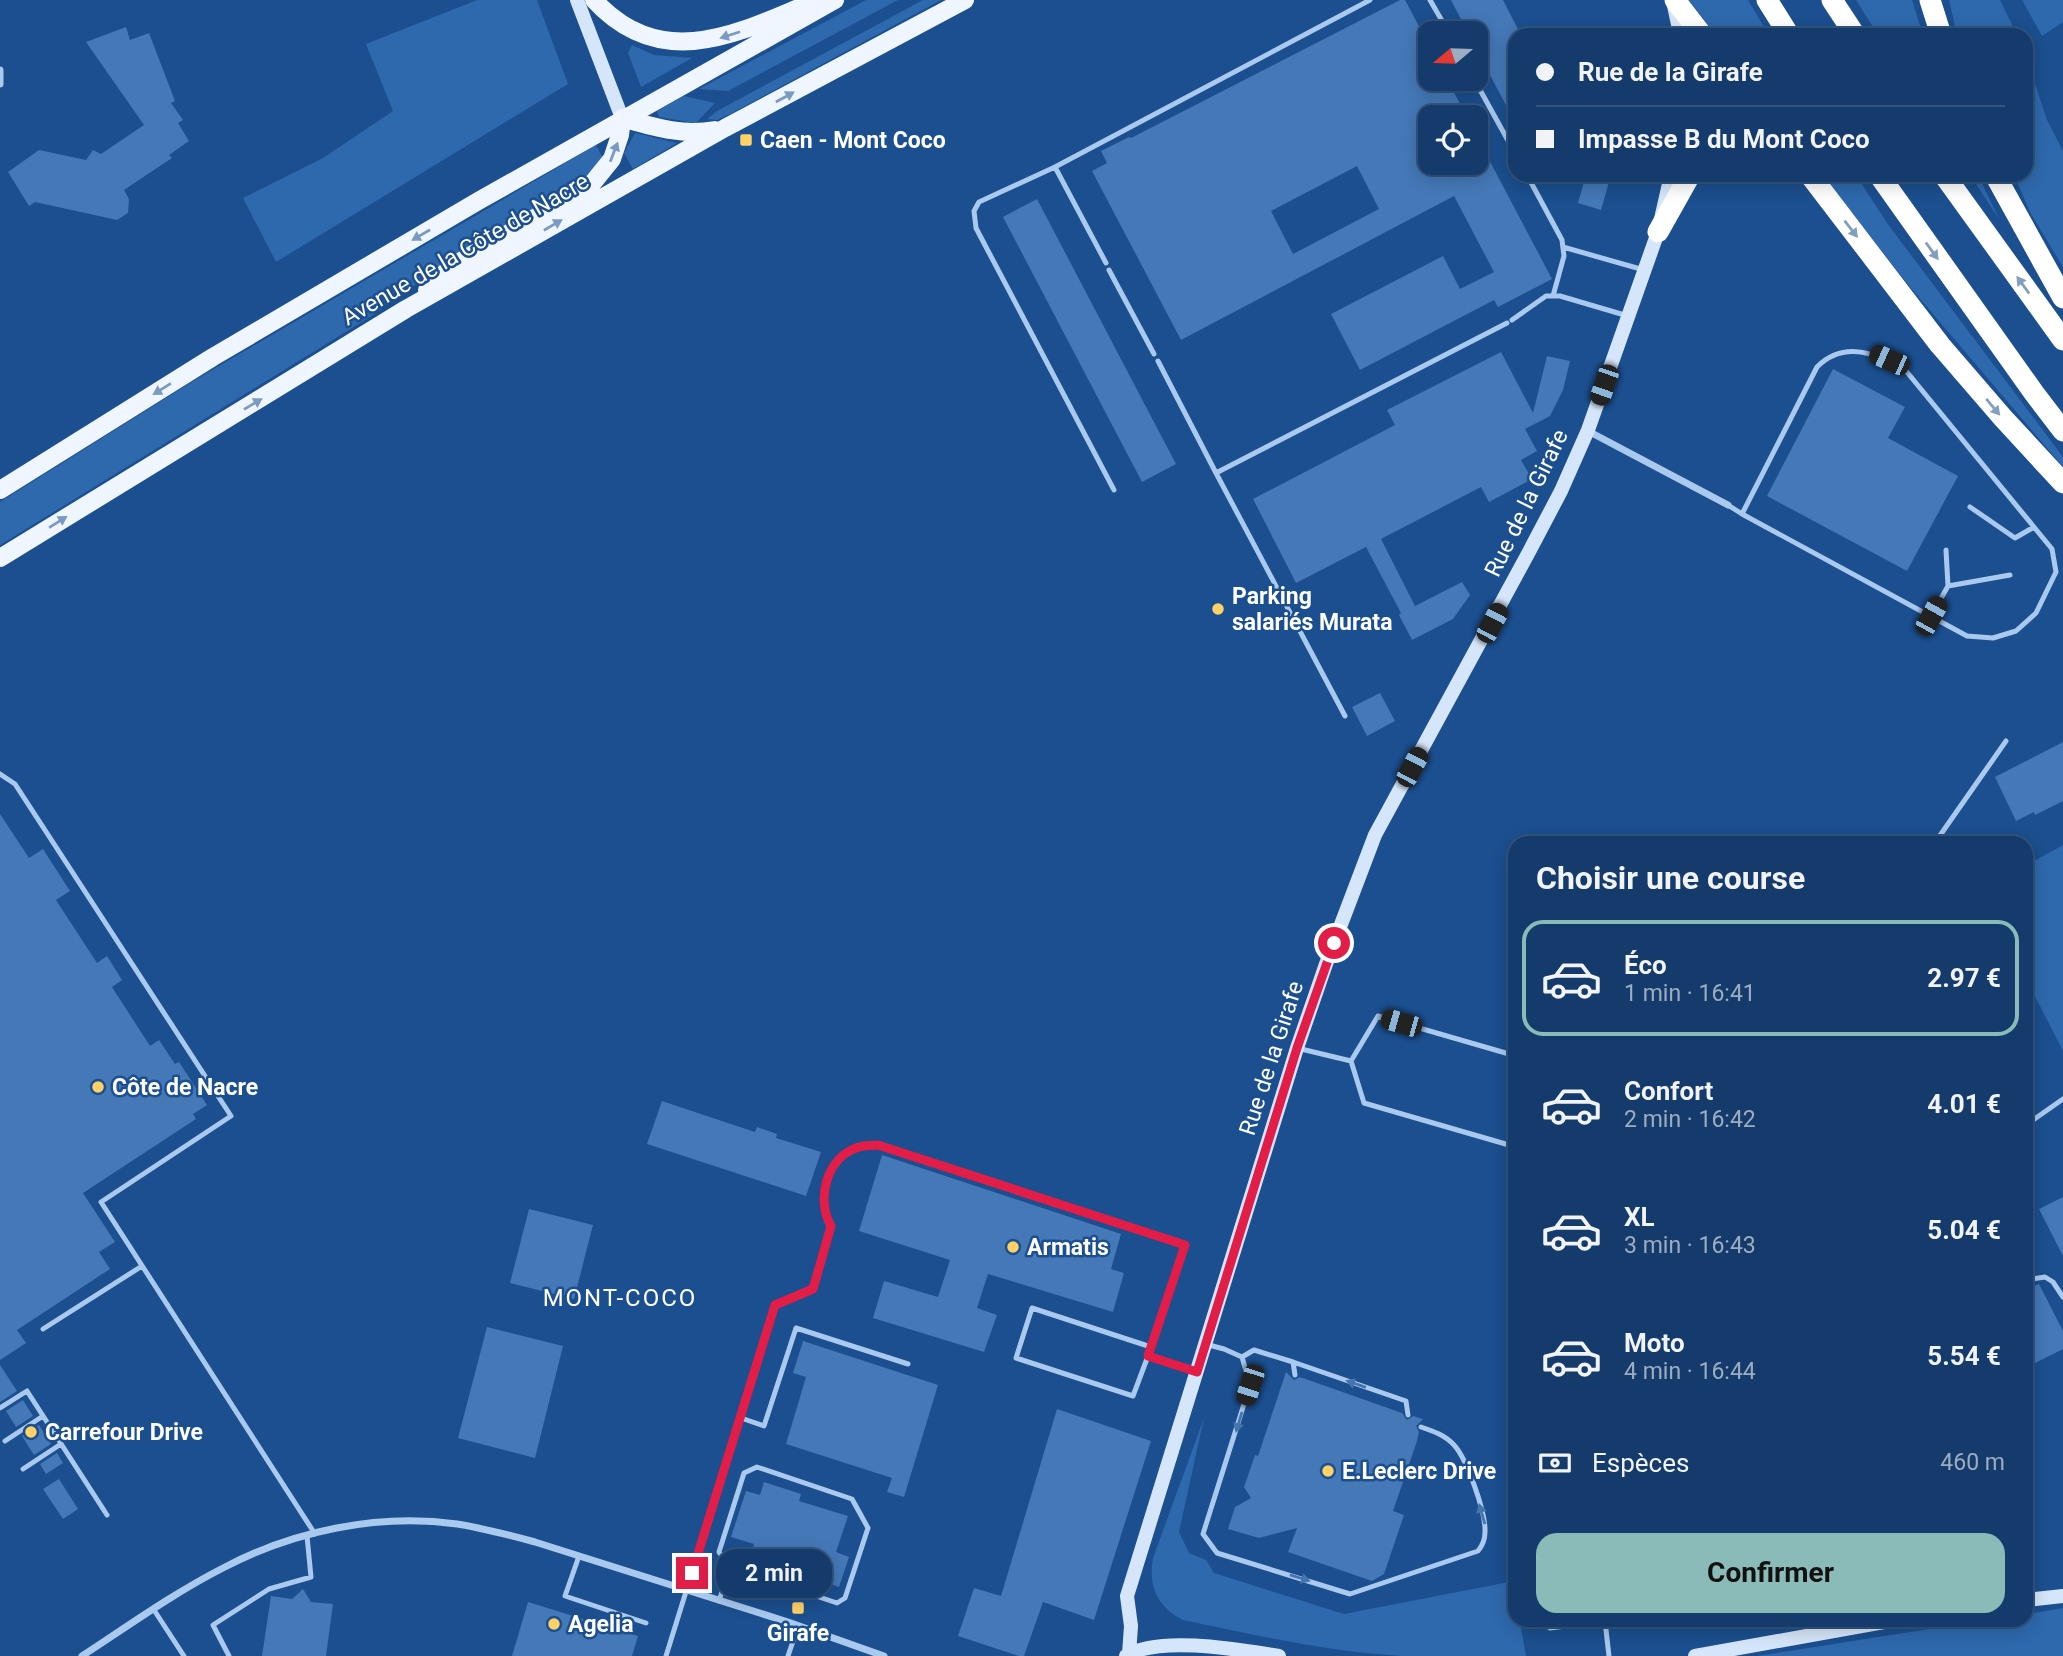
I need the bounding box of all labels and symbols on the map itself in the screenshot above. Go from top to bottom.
north arrow [1418,21,1488,91]
one-way arrow [719,30,740,40]
one-way arrow [775,91,795,103]
place label: Caen - Mont Coco [760,127,946,154]
marker: Caen - Mont Coco [738,132,754,148]
one-way arrow [608,142,619,163]
street label: Avenue de la Côte de Nacre [337,168,594,331]
one-way arrow [544,219,563,231]
one-way arrow [1844,220,1858,238]
one-way arrow [411,229,430,241]
one-way arrow [1925,242,1939,260]
one-way arrow [2016,276,2030,294]
car [1866,342,1913,378]
car [1588,362,1621,408]
one-way arrow [152,382,172,395]
one-way arrow [243,398,262,411]
one-way arrow [1985,398,2001,416]
street label: Rue de la Girafe [1479,425,1574,581]
one-way arrow [48,515,68,528]
place label: Parking salariés Murata [1232,583,1392,636]
car [1912,593,1951,639]
car [1473,600,1512,646]
marker: Parking salariés Murata [1210,601,1226,617]
car [1393,744,1432,790]
route start [1318,927,1350,959]
street label: Rue de la Girafe [1234,978,1309,1139]
car [1378,1007,1425,1039]
place label: Côte de Nacre [112,1074,258,1101]
marker: Côte de Nacre [90,1079,106,1095]
place label: Armatis [1027,1234,1109,1261]
marker: Armatis [1005,1239,1021,1255]
district label: MONT-COCO [543,1284,697,1312]
car [1234,1362,1267,1408]
one-way arrow [1345,1378,1366,1389]
one-way arrow [1233,1411,1243,1432]
place label: Carrefour Drive [45,1419,203,1446]
marker: Carrefour Drive [23,1424,39,1440]
place label: E.Leclerc Drive [1342,1458,1496,1485]
marker: E.Leclerc Drive [1320,1463,1336,1479]
one-way arrow [1476,1503,1486,1524]
callout: 2 min [716,1548,832,1598]
route end [676,1557,708,1589]
one-way arrow [1289,1574,1310,1584]
marker: Girafe [790,1600,806,1616]
place label: Agelia [568,1611,634,1638]
marker: Agelia [546,1616,562,1632]
place label: Girafe [767,1620,829,1647]

